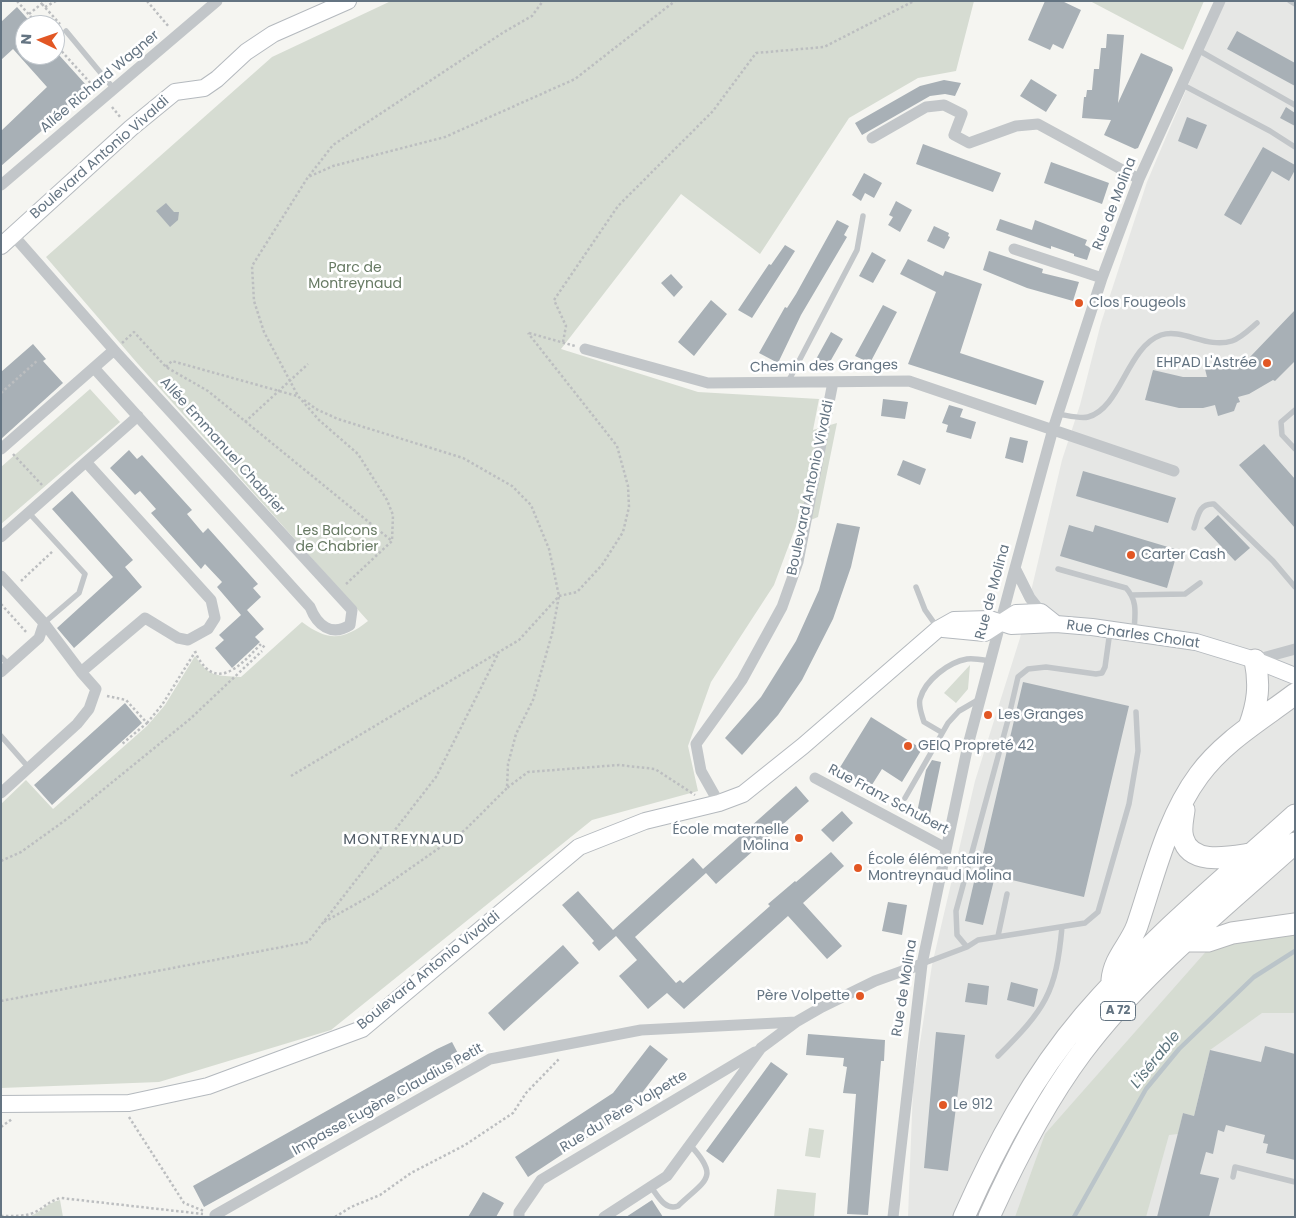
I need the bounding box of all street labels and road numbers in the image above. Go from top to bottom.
street label: Allée Richard Wagner [37,27,163,137]
street label: Boulevard Antonio Vivaldi [27,93,173,223]
street label: Rue de Molina [1090,155,1140,253]
street label: Chemin des Granges [750,357,898,377]
street label: Allée Emmanuel Chabrier [156,374,288,518]
street label: Boulevard Antonio Vivaldi [784,399,838,577]
street label: Rue de Molina [972,542,1014,642]
street label: Rue Charles Cholat [1065,617,1201,653]
street label: Rue Franz Schubert [825,761,951,839]
street label: Boulevard Antonio Vivaldi [354,908,504,1034]
street label: Rue de Molina [889,938,921,1038]
road number: A 72 [1100,1001,1136,1020]
street label: Impasse Eugène Claudius Petit [290,1040,486,1160]
street label: Rue du Père Volpette [557,1067,691,1157]

